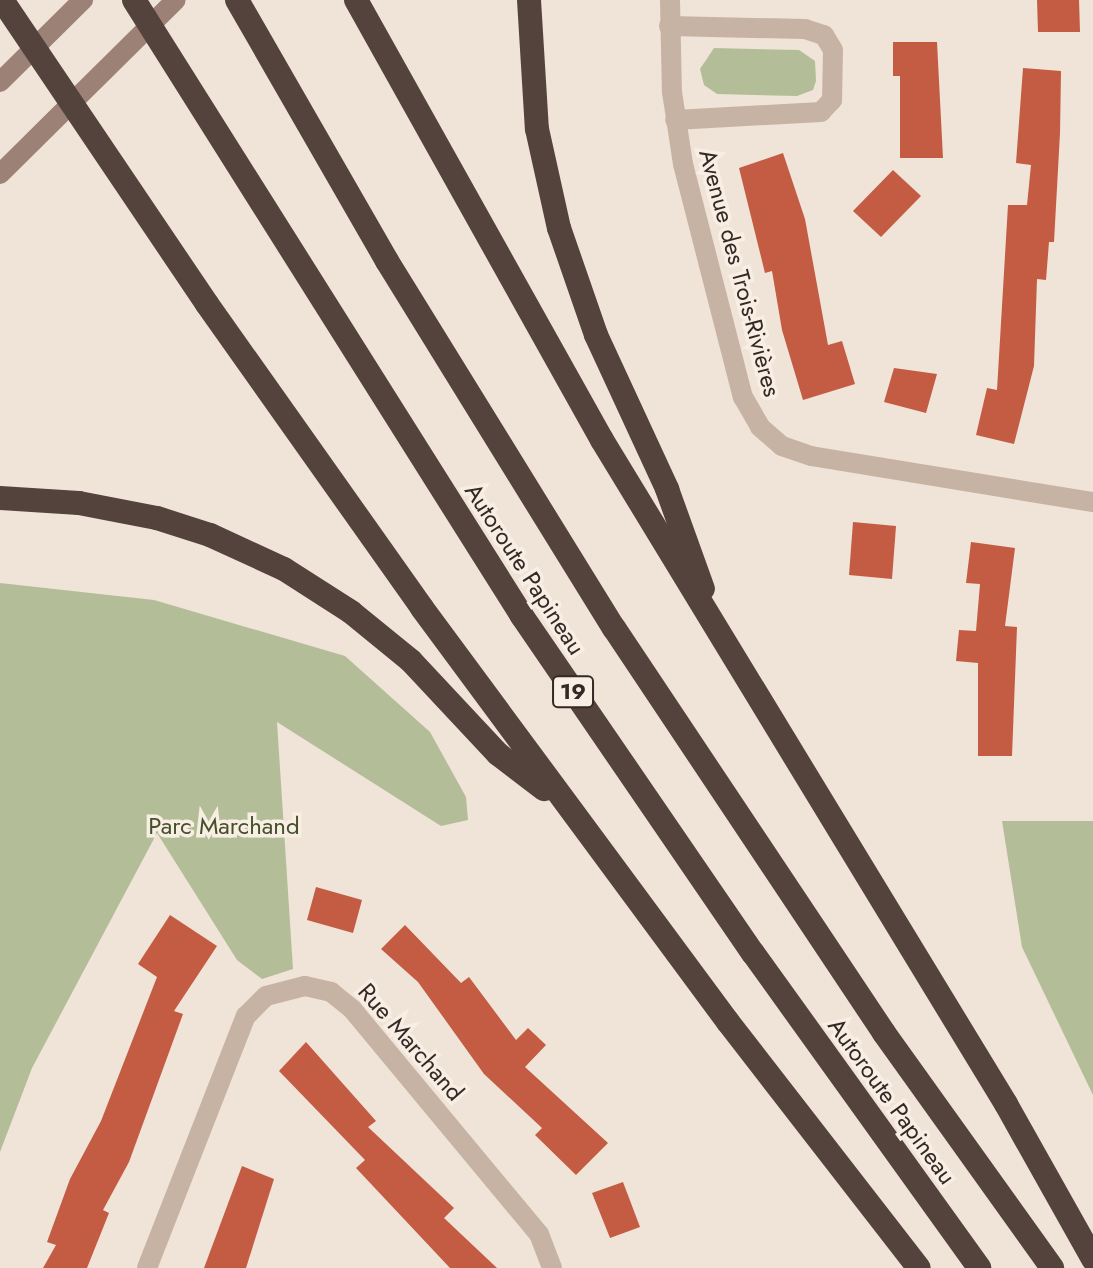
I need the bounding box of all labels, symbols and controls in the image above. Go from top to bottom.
street label: Avenue des Trois-Rivières [693,146,787,400]
street label: Autoroute Papineau [459,478,591,660]
road number: 19 [551,674,595,710]
park label: Parc Marchand [148,812,300,840]
street label: Rue Marchand [352,977,470,1107]
street label: Autoroute Papineau [822,1012,962,1190]

